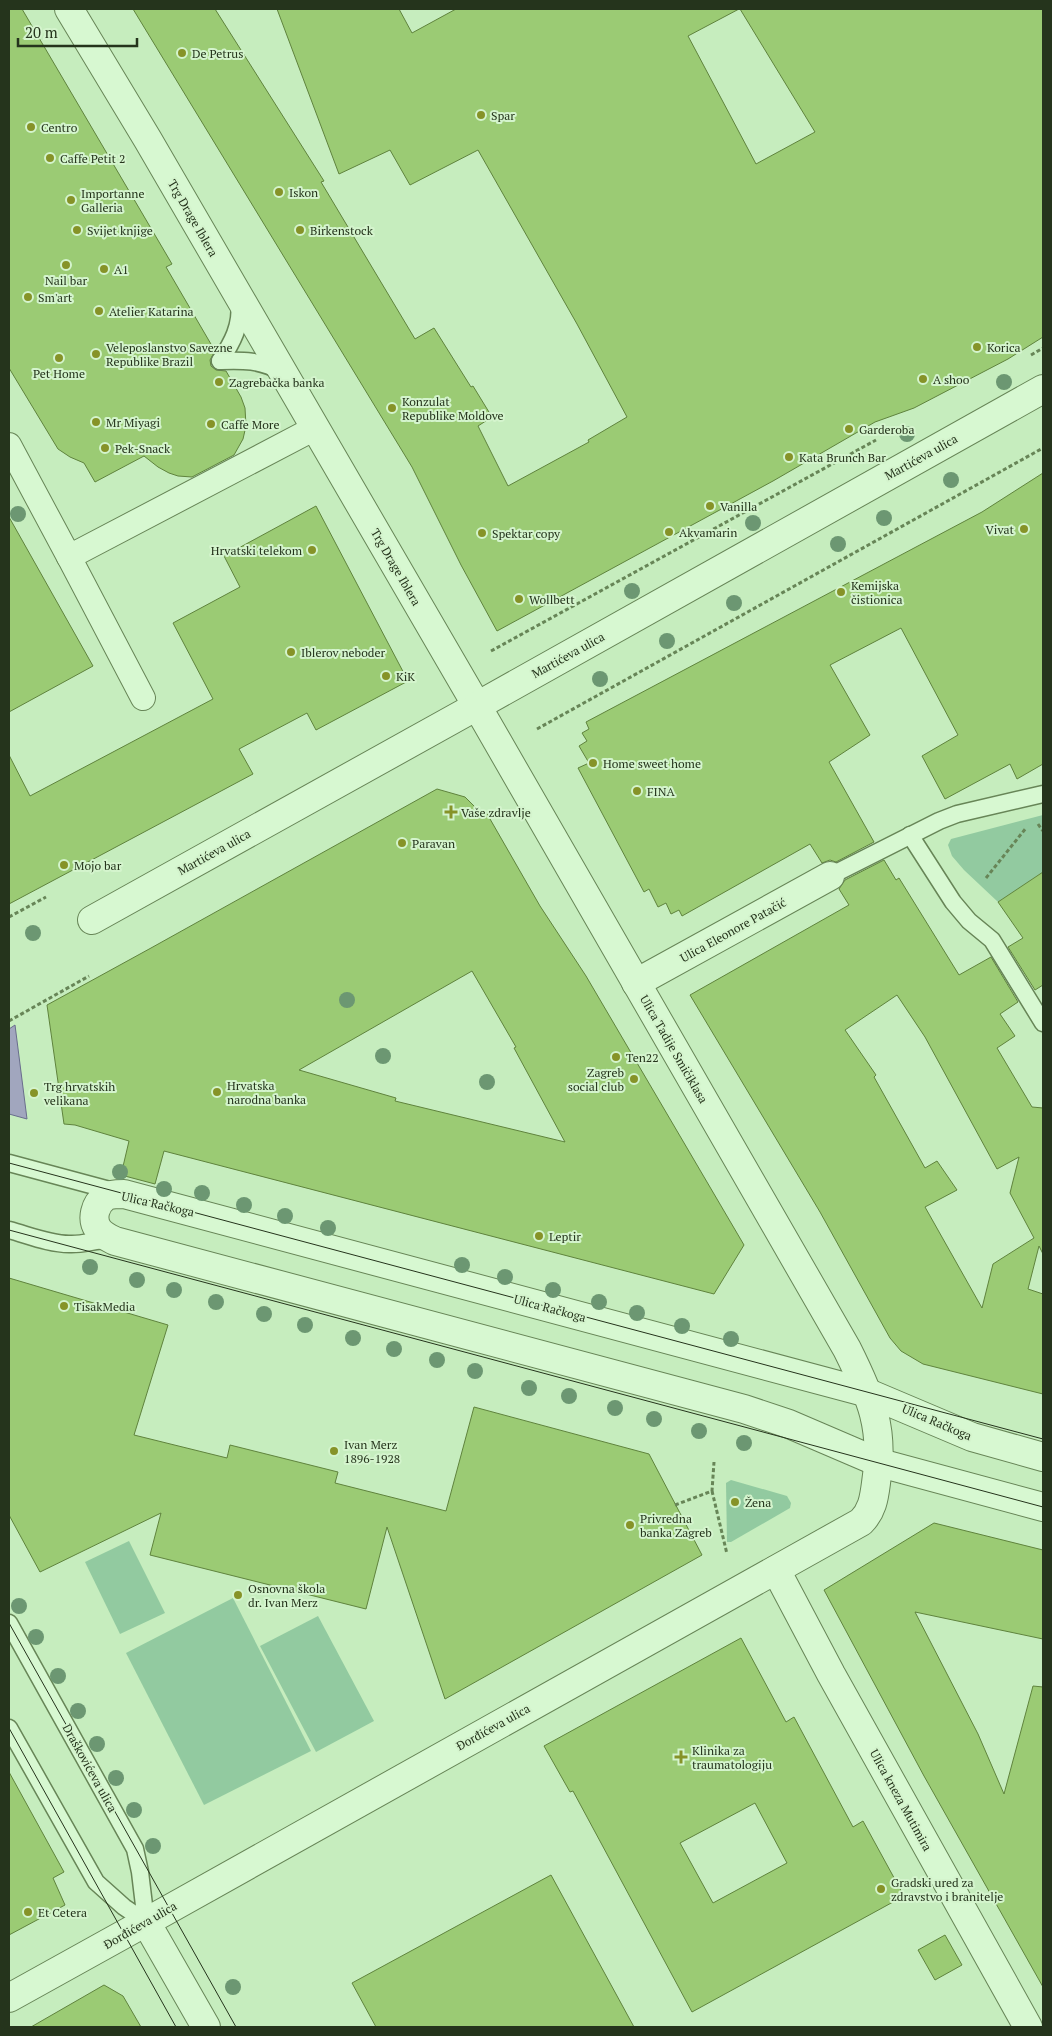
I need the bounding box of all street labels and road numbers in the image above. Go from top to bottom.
street label: Trg Drage Iblera [165,177,221,259]
street label: Martićeva ulica [882,431,960,483]
street label: Trg Drage Iblera [368,526,424,608]
street label: Martićeva ulica [529,629,607,681]
street label: Martićeva ulica [175,826,253,878]
street label: Ulica Eleonore Patačić [677,894,789,965]
street label: Ulica Tadije Smičiklasa [637,992,711,1106]
street label: Ulica Račkoga [120,1188,196,1220]
street label: Ulica Račkoga [512,1291,588,1325]
street label: Ulica Račkoga [900,1401,974,1443]
street label: Đorđićeva ulica [453,1701,533,1753]
street label: Draškovićeva ulica [60,1721,120,1815]
street label: Ulica kneza Mutimira [867,1747,935,1853]
street label: Đorđićeva ulica [101,1898,179,1952]

